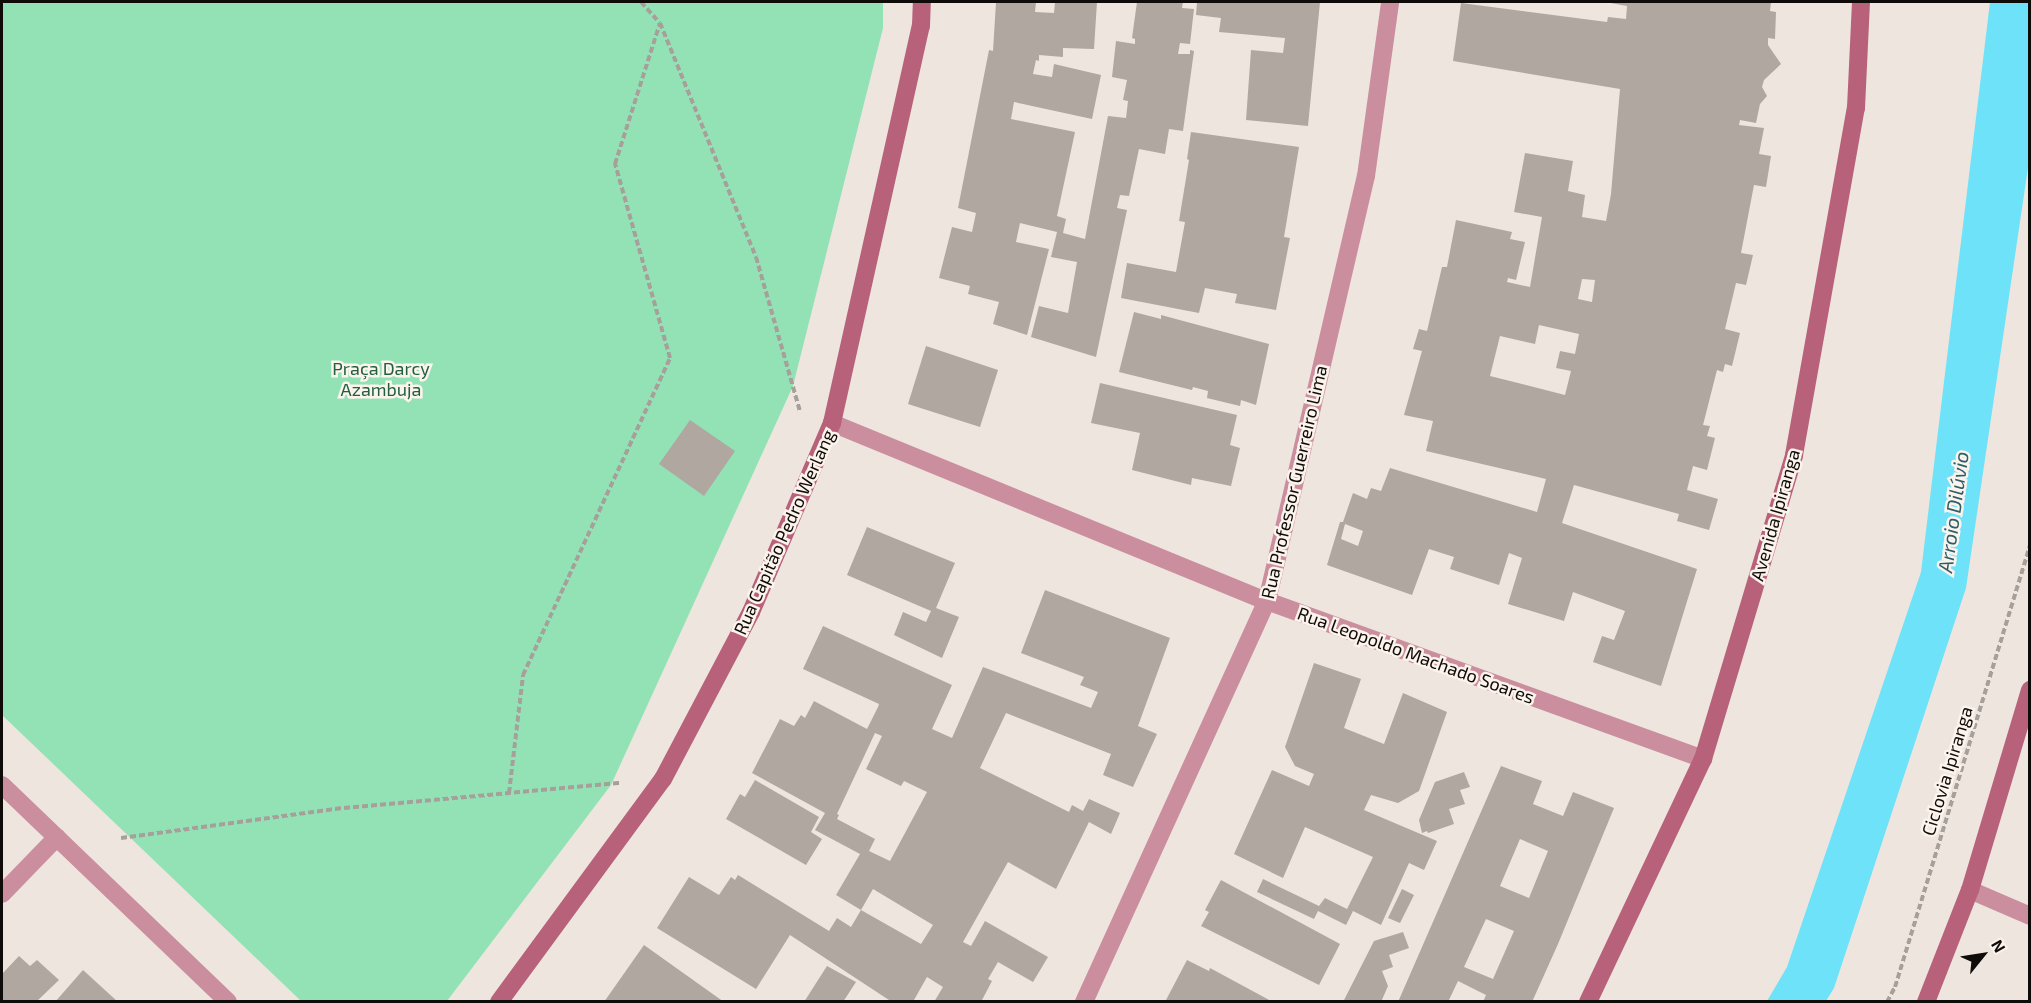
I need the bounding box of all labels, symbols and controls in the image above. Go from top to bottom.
park label: Praça Darcy Azambuja [332,358,430,400]
street label: Rua Professor Guerreiro Lima [1257,363,1331,601]
street label: Rua Capitão Pedro Werlang [729,426,839,638]
street label: Avenida Ipiranga [1746,447,1804,583]
water label: Arroio Dilúvio [1933,450,1973,574]
street label: Rua Leopoldo Machado Soares [1295,602,1537,708]
street label: Ciclovia Ipiranga [1917,704,1977,838]
north arrow [1953,925,2013,985]
text: N [1988,936,2010,956]

